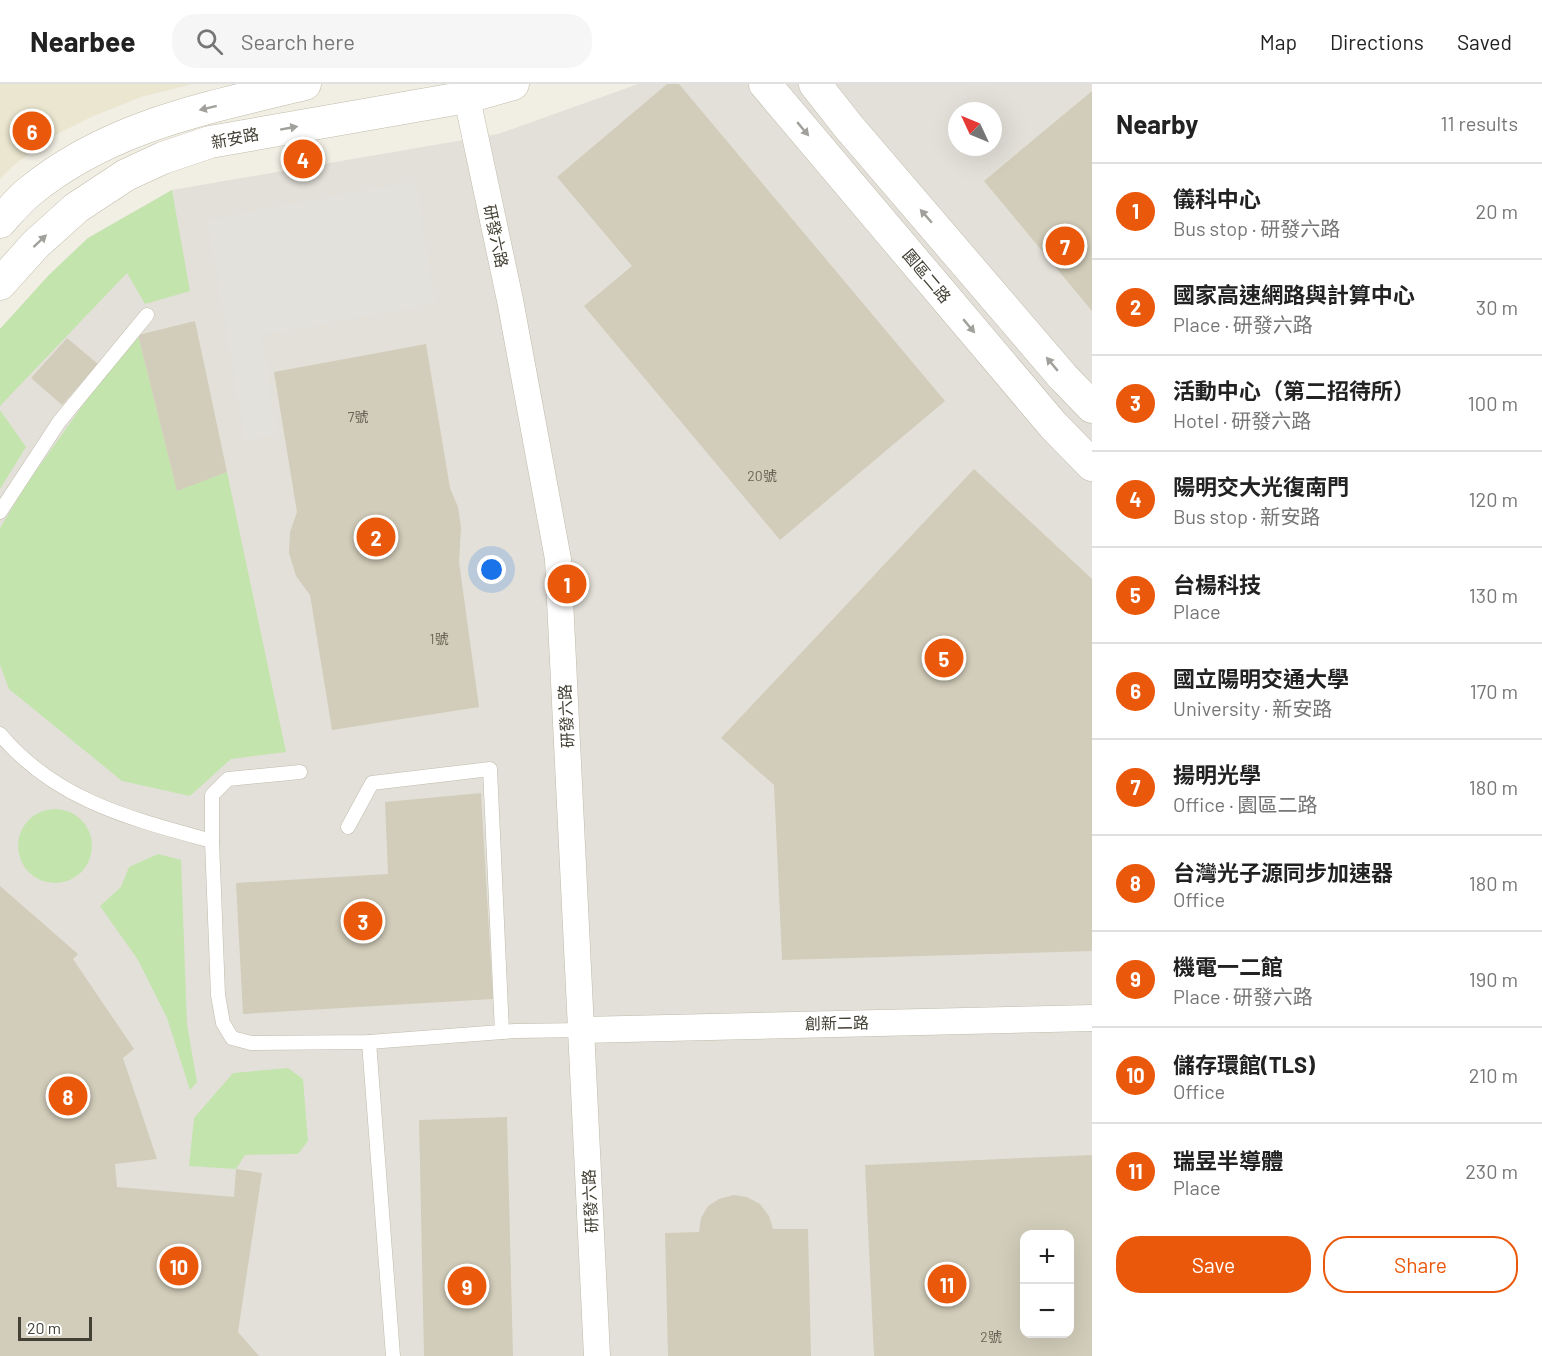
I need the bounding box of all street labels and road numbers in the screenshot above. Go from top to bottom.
street label: 新安路 [210,124,260,151]
street label: 研發六路 [481,203,512,269]
street label: 園區二路 [900,245,955,306]
street label: 研發六路 [554,684,577,748]
street label: 創新二路 [805,1012,869,1033]
street label: 研發六路 [578,1169,601,1233]

